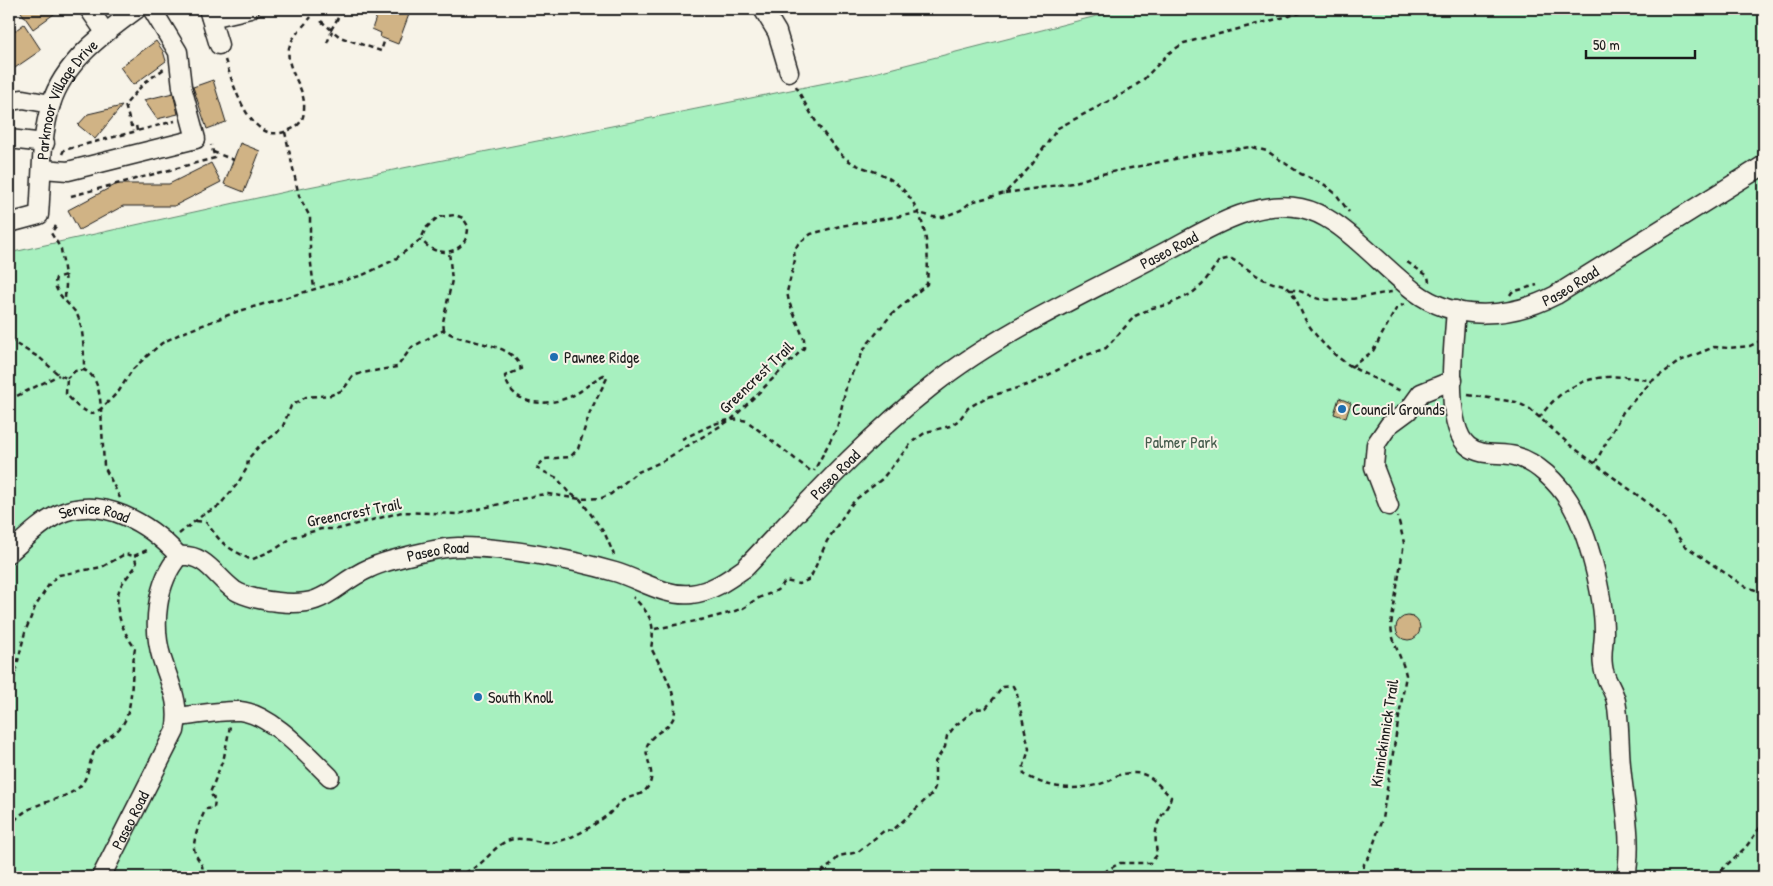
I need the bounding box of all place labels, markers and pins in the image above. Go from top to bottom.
place label: Pawnee Ridge [564,346,640,368]
marker: Pawnee Ridge [548,351,560,363]
place label: Council Grounds [1352,398,1445,420]
marker: Council Grounds [1336,403,1348,415]
place label: South Knoll [488,686,553,708]
marker: South Knoll [472,691,484,703]

